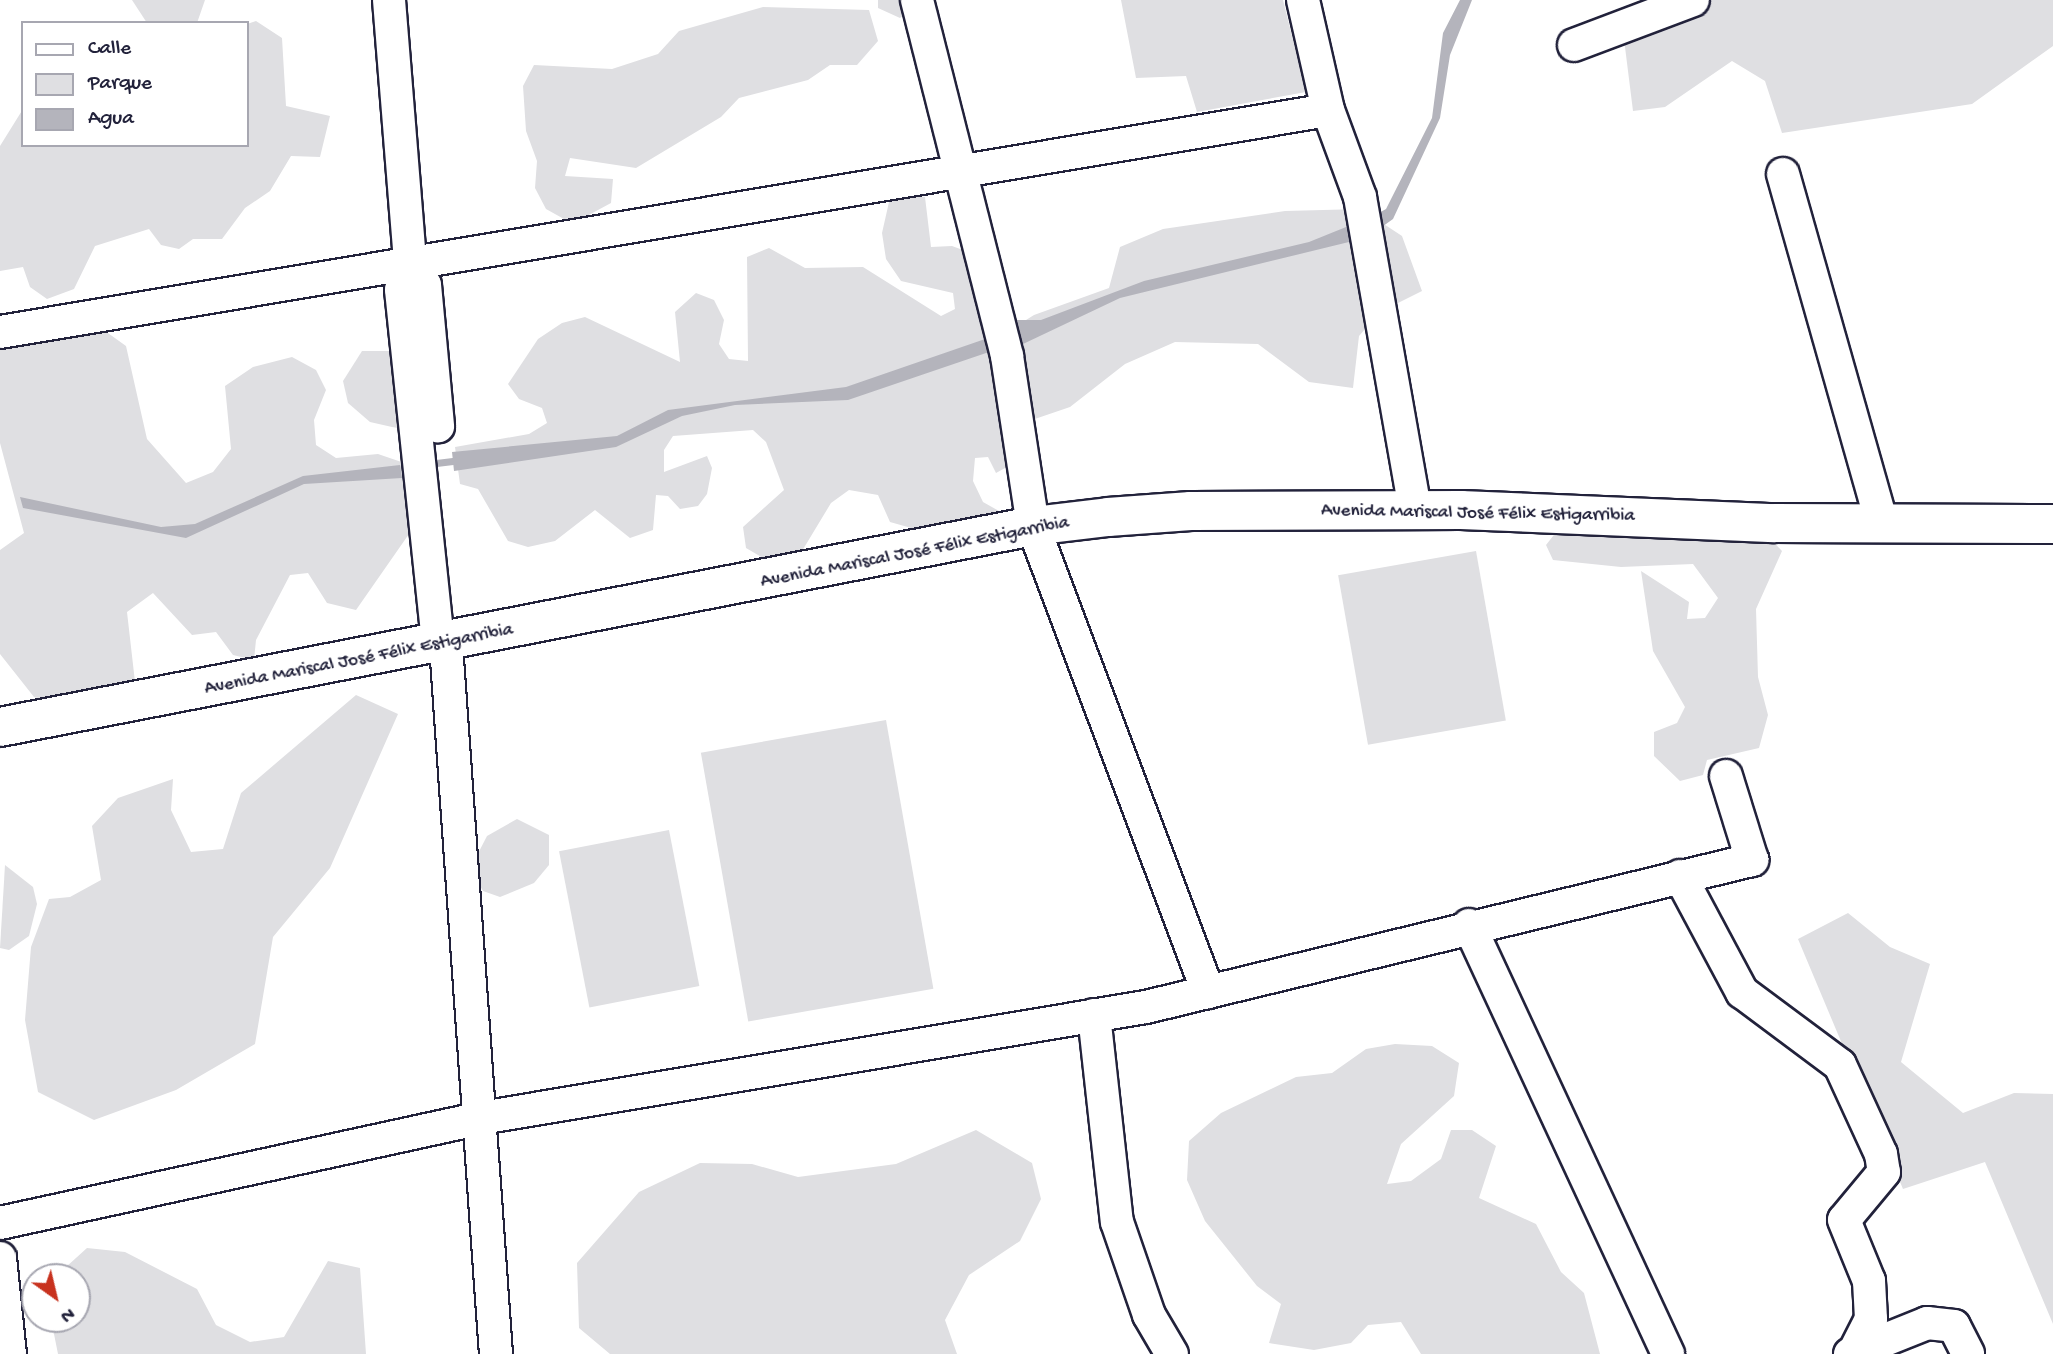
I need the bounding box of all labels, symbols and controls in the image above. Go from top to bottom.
legend [21,21,248,147]
text: Calle [88,37,131,62]
text: Parque [88,72,152,97]
text: Agua [88,107,134,132]
street label: Avenida Mariscal José Félix Estigarribia [1321,500,1635,528]
street label: Avenida Mariscal José Félix Estigarribia [759,512,1071,594]
street label: Avenida Mariscal José Félix Estigarribia [203,619,515,701]
north arrow [21,1263,91,1333]
text: N [55,1301,78,1327]

